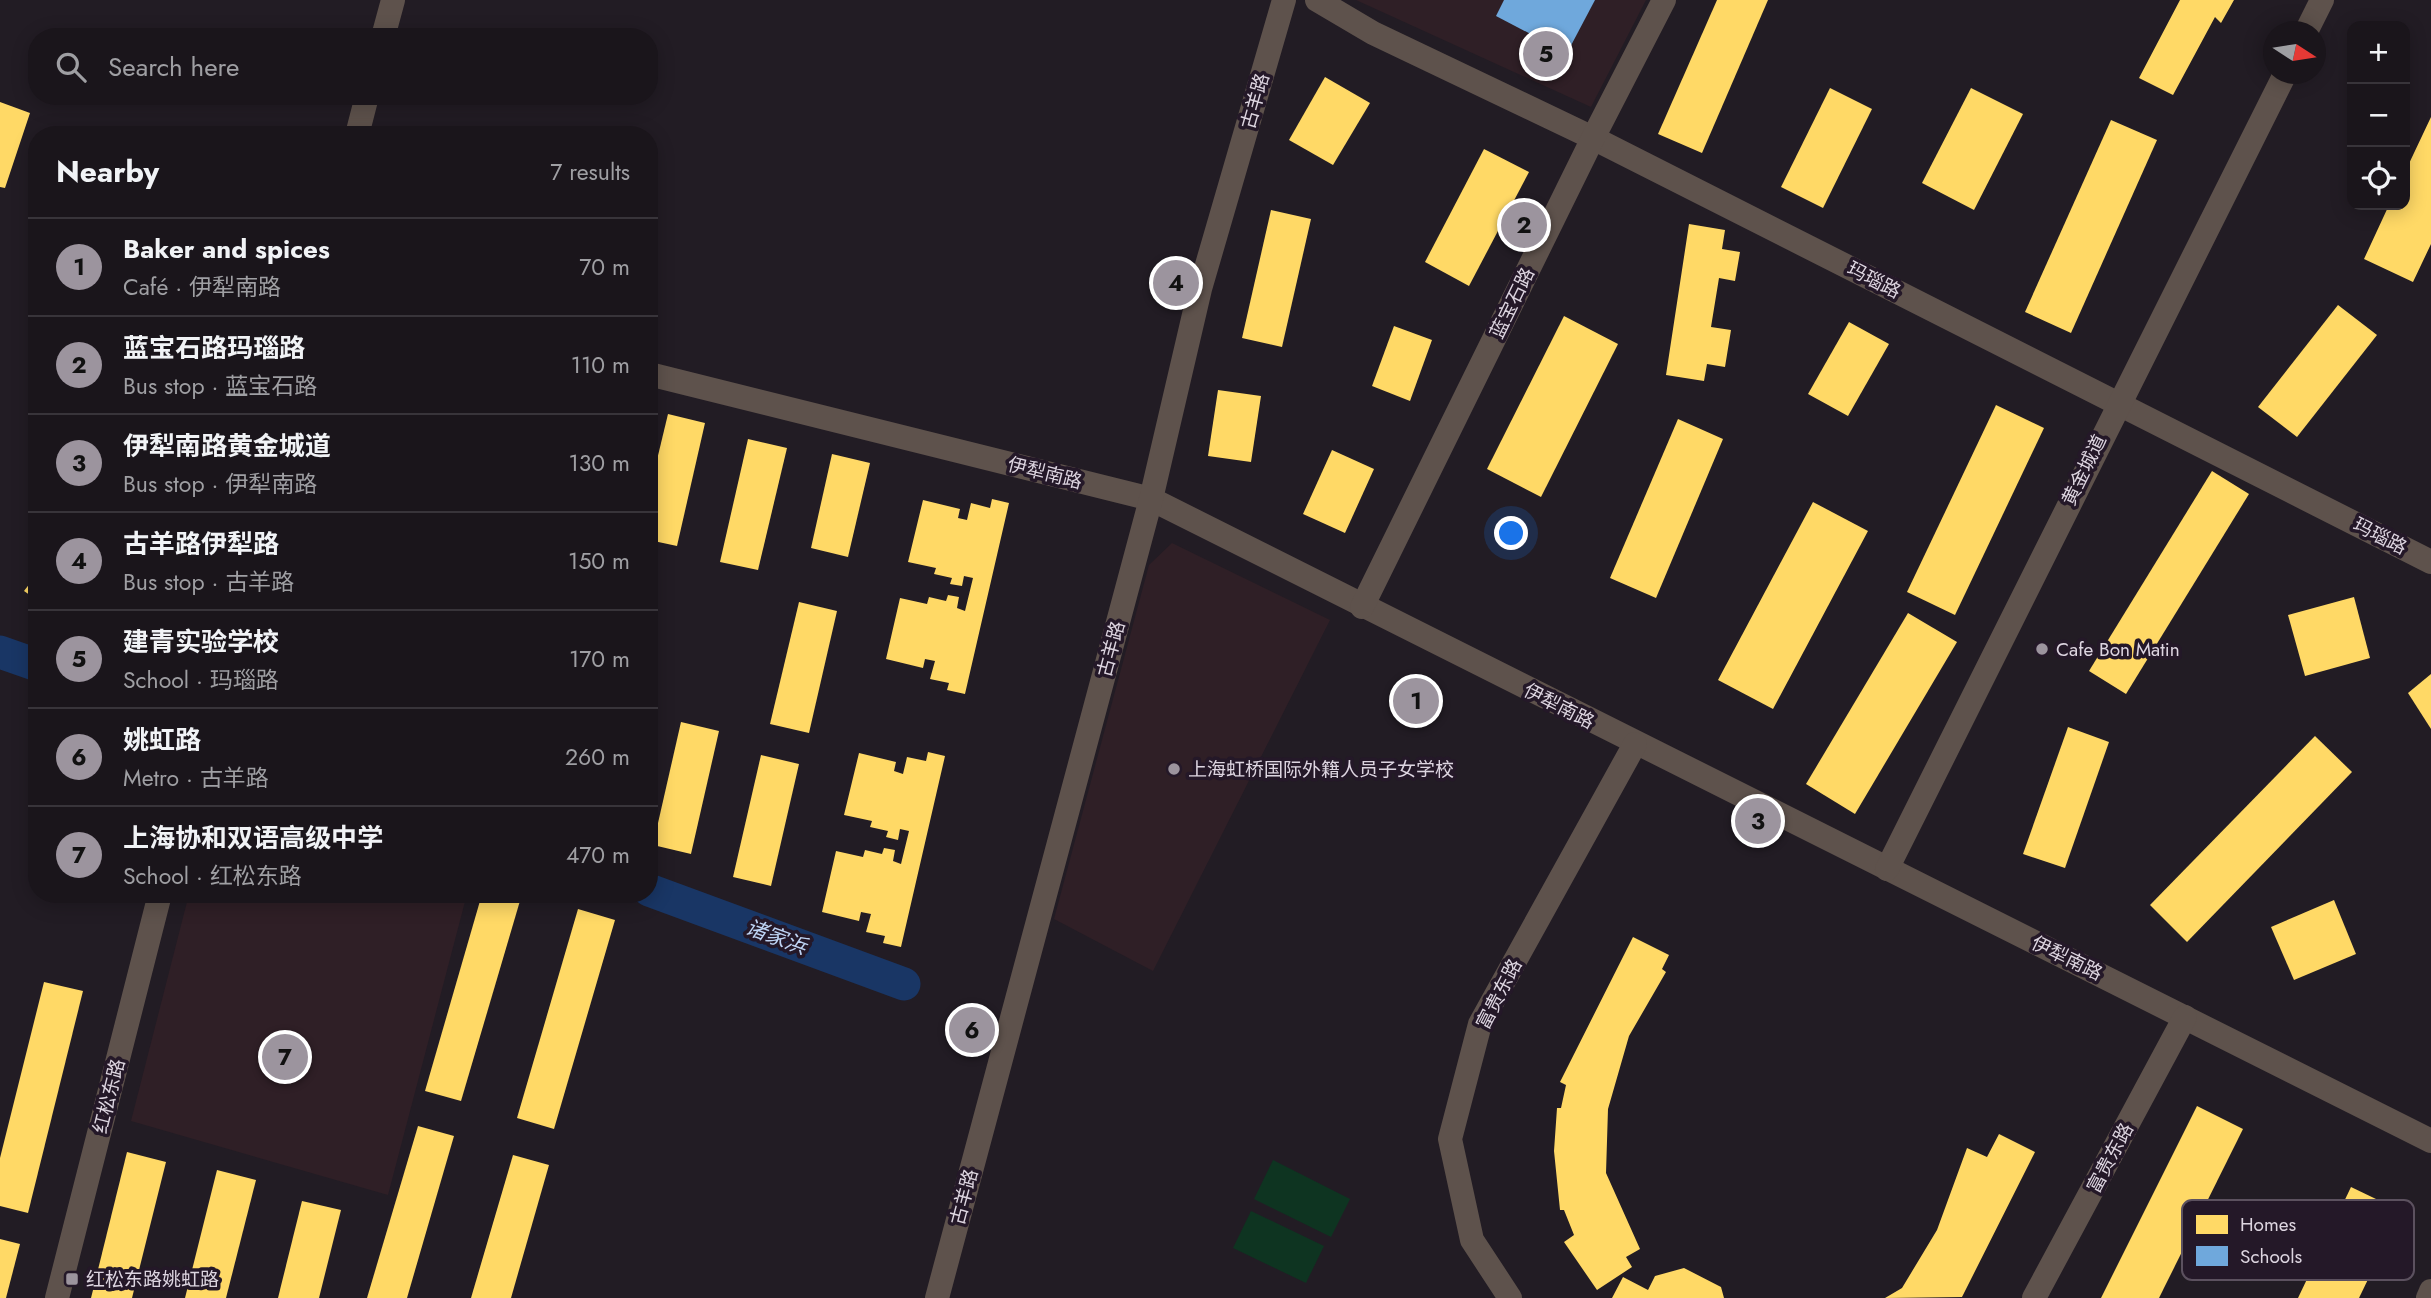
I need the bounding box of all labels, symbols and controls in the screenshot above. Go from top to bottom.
north arrow [2263,21,2326,84]
map controls [2347,21,2410,210]
button: + [2347,21,2410,84]
search box [28,28,658,105]
pin: 5 [1523,28,1569,80]
icon: search [52,48,90,86]
text: Search here [108,48,240,86]
street label: 古羊路 [1234,70,1276,132]
button: − [2347,84,2410,147]
button: locate [2347,147,2410,210]
text: Nearby [56,150,159,193]
text: 7 results [550,155,630,189]
pin: 2 [1501,199,1547,251]
text: Baker and spices [123,230,330,268]
text: 1 [73,250,85,284]
text: 70 m [579,250,630,284]
street label: 玛瑙路 [1842,255,1906,305]
pin: 4 [1153,257,1199,309]
street label: 蓝宝石路 [1483,263,1541,343]
text: Café · 伊犁南路 [123,270,281,304]
text: 蓝宝石路玛瑙路 [123,329,305,367]
text: 2 [71,348,87,382]
text: 110 m [571,348,630,382]
text: Bus stop · 蓝宝石路 [123,369,317,403]
text: 伊犁南路黄金城道 [123,427,331,465]
street label: 黄金城道 [2055,430,2113,510]
text: 3 [72,446,86,480]
text: 130 m [568,446,630,480]
street label: 伊犁南路 [1005,451,1085,495]
text: Bus stop · 伊犁南路 [123,467,317,501]
street label: 玛瑙路 [2348,511,2412,561]
your location [1494,516,1528,550]
text: 古羊路伊犁路 [123,525,279,563]
text: 4 [71,544,87,578]
text: 150 m [568,544,630,578]
text: Bus stop · 古羊路 [123,565,294,599]
street label: 古羊路 [1091,618,1131,680]
text: 建青实验学校 [123,623,279,661]
place label: Cafe Bon Matin [2056,636,2180,663]
marker: Cafe Bon Matin [2034,641,2050,657]
text: 5 [72,642,86,676]
text: 170 m [569,642,630,676]
text: School · 玛瑙路 [123,663,279,697]
pin: 1 [1393,675,1439,727]
street label: 伊犁南路 [1519,677,1599,735]
text: 姚虹路 [123,721,201,759]
text: 6 [71,740,87,774]
text: 260 m [565,740,630,774]
place label: 上海虹桥国际外籍人员子女学校 [1188,756,1454,783]
text: Metro · 古羊路 [123,761,269,795]
marker: 上海虹桥国际外籍人员子女学校 [1166,761,1182,777]
pin: 3 [1735,795,1781,847]
text: 上海协和双语高级中学 [123,819,383,857]
text: 7 [72,838,86,872]
text: 470 m [566,838,630,872]
text: School · 红松东路 [123,859,302,893]
water label: 诸家浜 [741,912,813,963]
street label: 伊犁南路 [2027,929,2107,987]
street label: 富贵东路 [1470,954,1528,1034]
pin: 6 [949,1004,995,1056]
pin: 7 [262,1031,308,1083]
street label: 红松东路 [87,1056,131,1136]
street label: 富贵东路 [2080,1118,2140,1198]
street label: 古羊路 [944,1166,984,1228]
legend [2182,1200,2414,1280]
text: Homes [2240,1211,2297,1238]
text: Schools [2240,1243,2303,1270]
place label: 红松东路姚虹路 [86,1266,219,1293]
marker: 红松东路姚虹路 [64,1271,80,1287]

